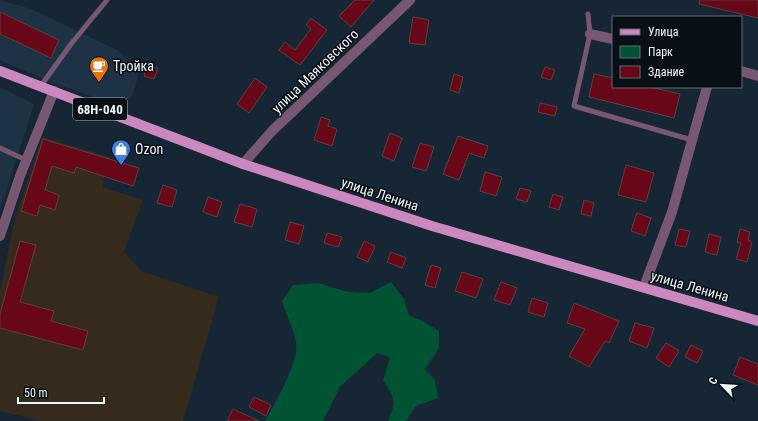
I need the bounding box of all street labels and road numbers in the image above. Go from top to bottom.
street label: улица Маяковского [268,26,362,116]
road number: 68Н-040 [73,98,127,120]
street label: улица Ленина [339,174,421,214]
street label: улица Ленина [649,267,731,305]

